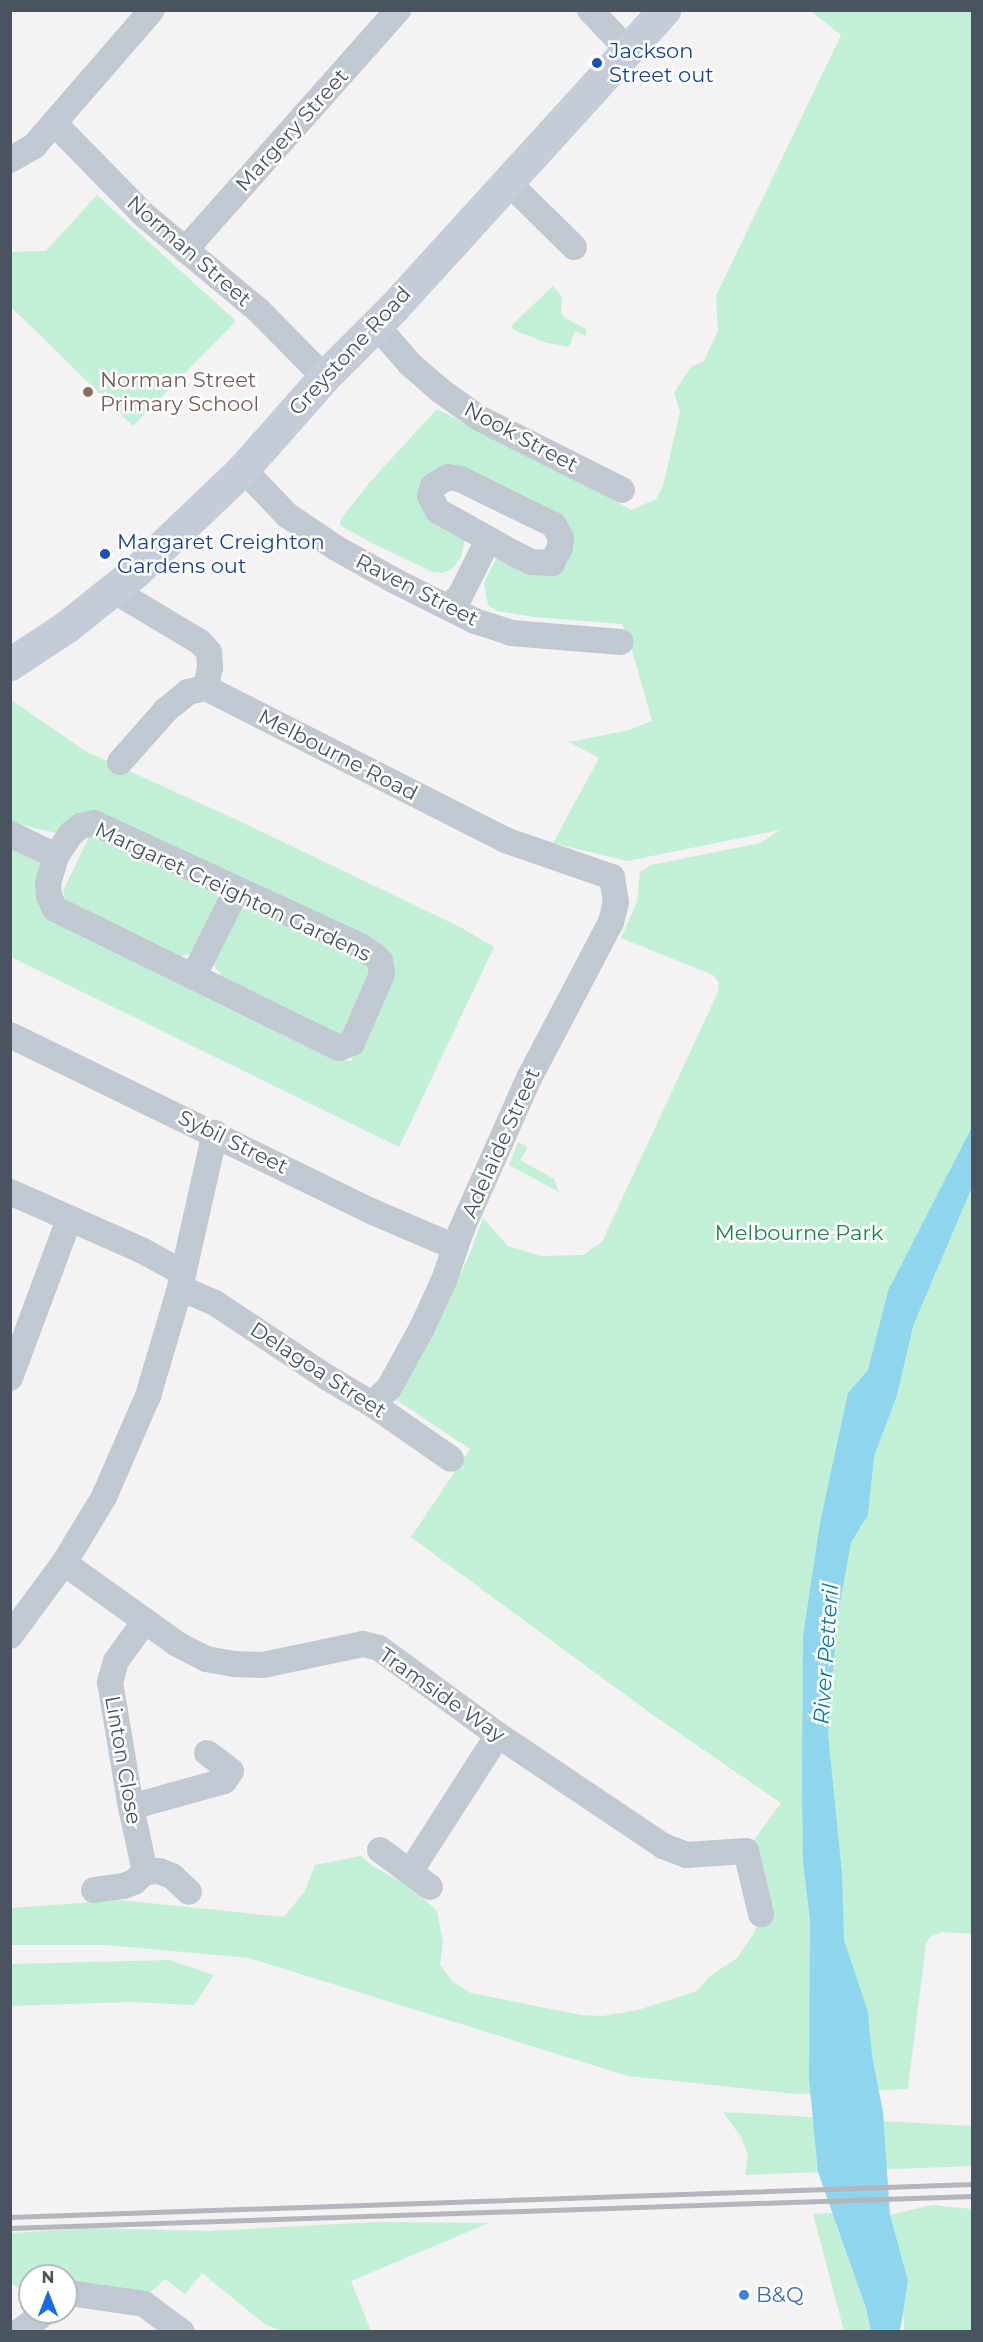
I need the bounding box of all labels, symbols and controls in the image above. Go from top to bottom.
place label: Jackson Street out [609,38,714,88]
marker: Jackson Street out [590,56,604,70]
street label: Margery Street [230,63,354,197]
street label: Norman Street [122,190,256,312]
street label: Greystone Road [284,281,416,421]
place label: Norman Street Primary School [100,367,259,417]
marker: Norman Street Primary School [81,385,95,399]
street label: Nook Street [460,397,582,477]
place label: Margaret Creighton Gardens out [117,529,325,579]
marker: Margaret Creighton Gardens out [98,547,112,561]
street label: Raven Street [351,548,483,632]
street label: Melbourne Road [254,704,422,806]
street label: Margaret Creighton Gardens [91,817,375,967]
street label: Adelaide Street [457,1064,545,1222]
street label: Sybil Street [174,1105,292,1179]
park label: Melbourne Park [715,1220,883,1246]
street label: Delagoa Street [245,1317,391,1423]
water label: River Petteril [808,1583,844,1725]
street label: Tramside Way [374,1642,510,1748]
street label: Linton Close [99,1694,147,1826]
north arrow [18,2264,78,2324]
text: N [42,2268,54,2287]
place label: B&Q [756,2282,804,2308]
marker: B&Q [737,2288,751,2302]

